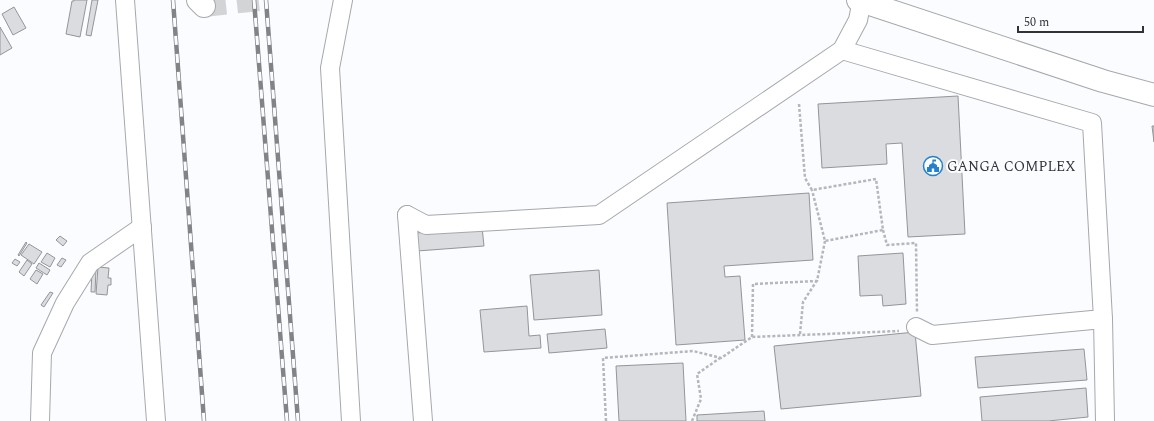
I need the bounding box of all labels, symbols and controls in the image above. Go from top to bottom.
scale bar [1018,8,1143,34]
text: 50 m [1024,13,1049,32]
public building icon: GANGA COMPLEX [922,155,944,177]
place label: GANGA COMPLEX [947,156,1076,177]

